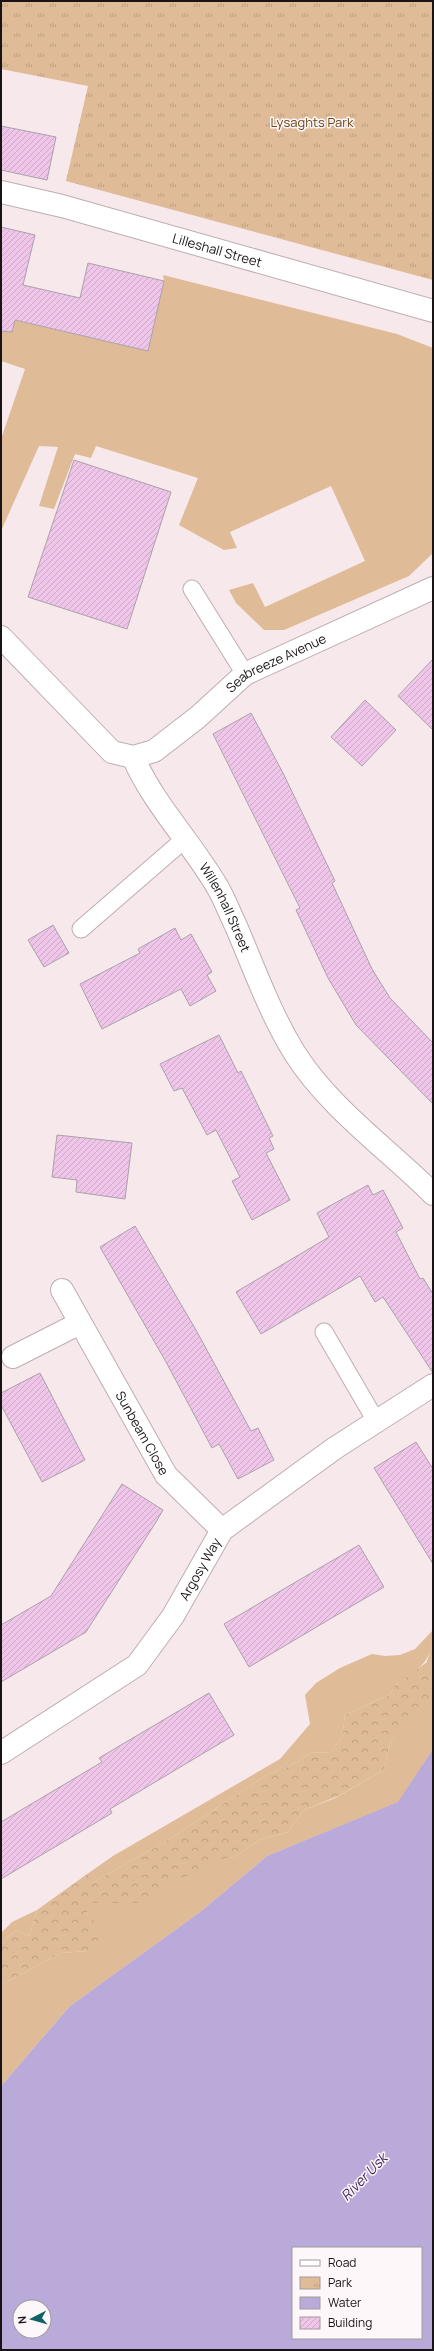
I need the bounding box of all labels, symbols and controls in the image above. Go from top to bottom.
park label: Lysaghts Park [271,113,354,131]
street label: Lilleshall Street [171,229,264,271]
street label: Seabreeze Avenue [222,629,329,696]
street label: Willenhall Street [195,859,255,955]
street label: Sunbeam Close [112,1388,173,1479]
street label: Argosy Way [175,1534,225,1603]
water label: River Usk [336,2147,392,2205]
legend [292,2247,422,2339]
text: Road [328,2254,356,2271]
text: Park [328,2274,353,2291]
text: Water [328,2294,362,2311]
north arrow [12,2299,52,2339]
text: Building [328,2314,372,2331]
text: N [14,2315,29,2325]

